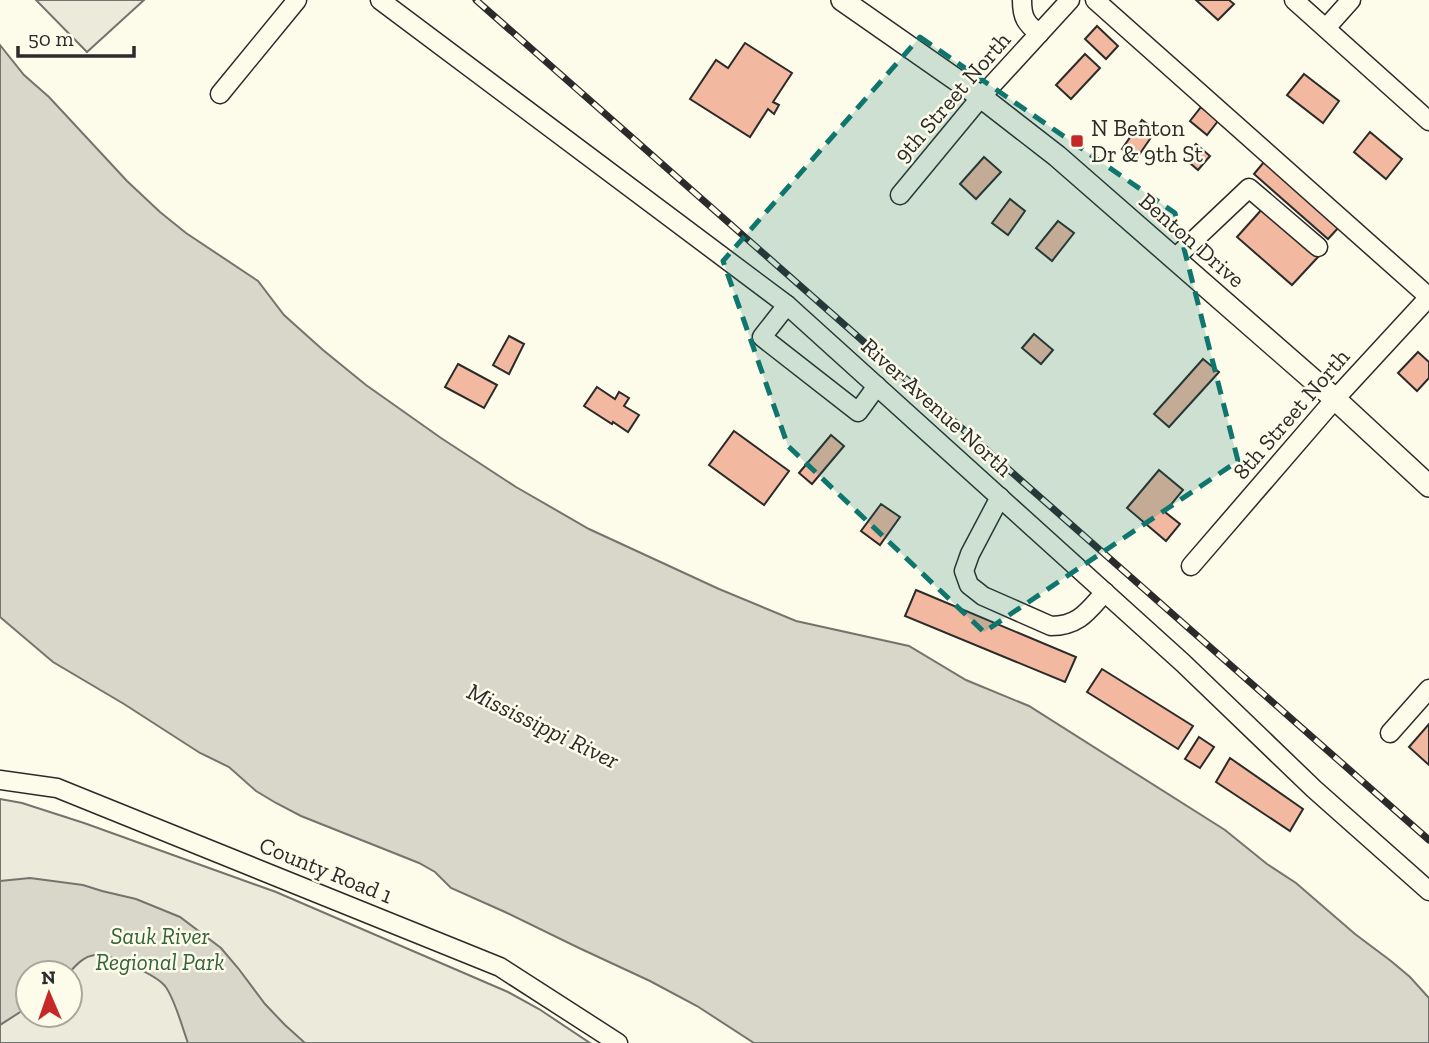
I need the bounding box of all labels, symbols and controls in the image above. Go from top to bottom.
scale bar [18,14,133,58]
text: 50 m [28,26,74,51]
street label: 9th Street North [888,26,1016,168]
place label: N Benton Dr & 9th St [1091,114,1204,168]
marker: N Benton Dr & 9th St [1069,133,1085,149]
street label: Benton Drive [1133,187,1251,293]
street label: River Avenue North [856,332,1018,482]
street label: 8th Street North [1227,343,1355,485]
water label: Mississippi River [463,676,625,775]
street label: County Road 1 [255,831,397,909]
park label: Sauk River Regional Park [96,922,224,976]
north arrow [14,959,84,1029]
text: N [41,966,56,989]

